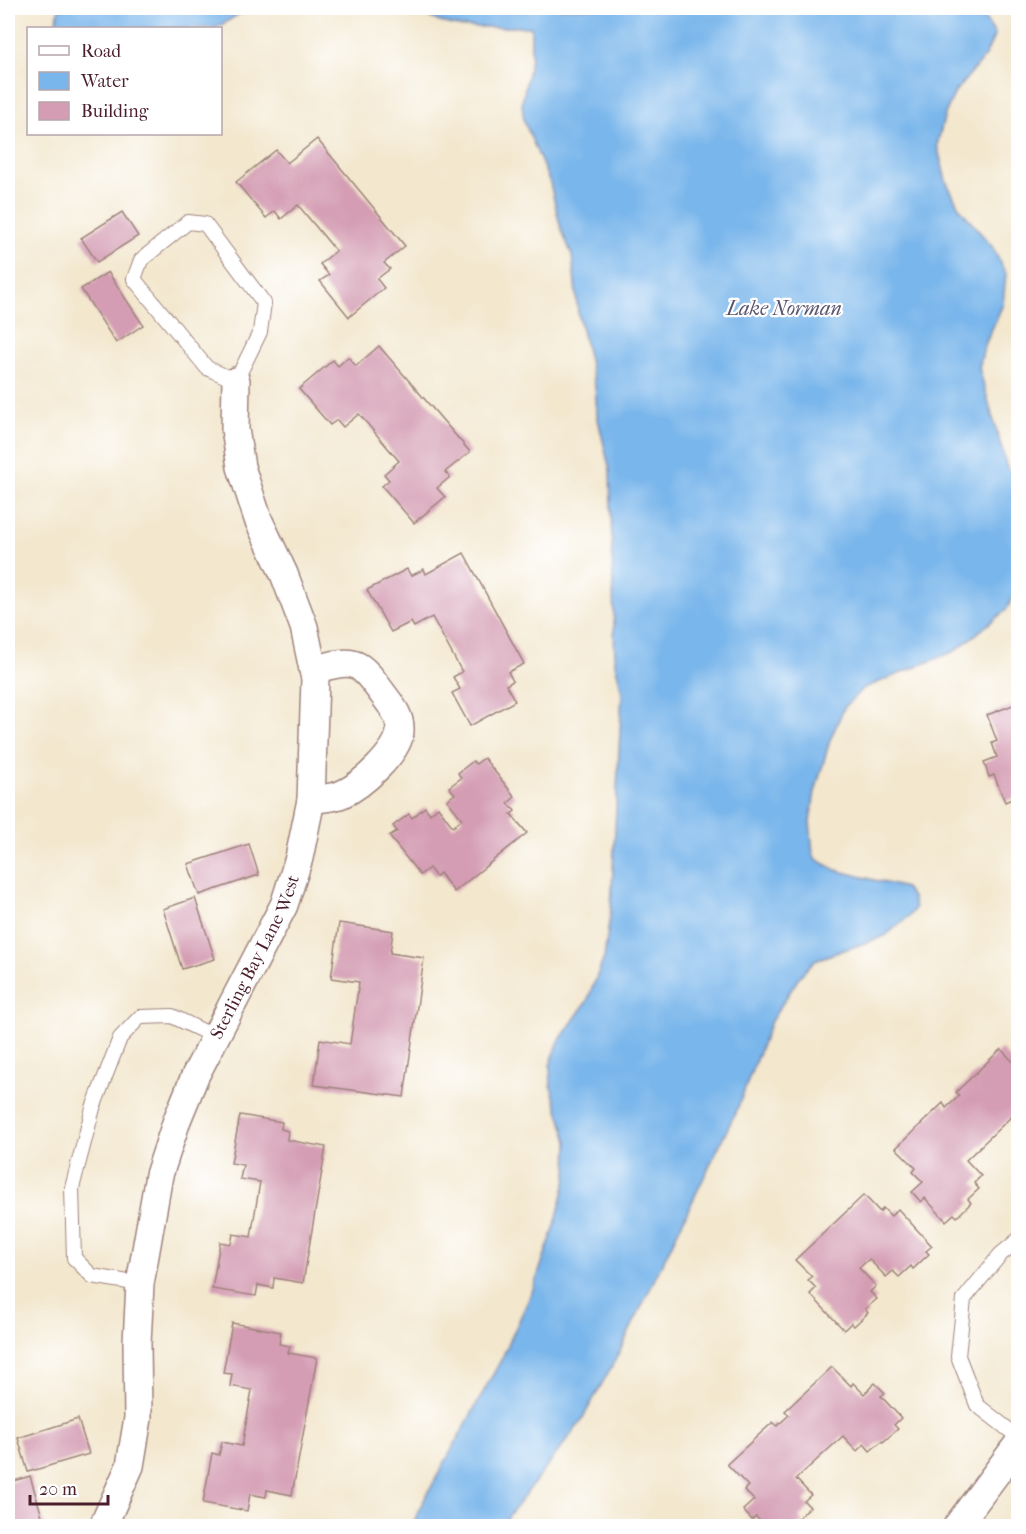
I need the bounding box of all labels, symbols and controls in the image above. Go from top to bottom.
legend [27,27,222,135]
text: Road [81,41,121,62]
text: Water [80,71,129,92]
text: Building [81,101,149,122]
water label: Lake Norman [724,297,842,320]
street label: Sterling Bay Lane West [206,872,304,1043]
scale bar [30,1468,108,1506]
text: 20 m [39,1479,77,1500]

